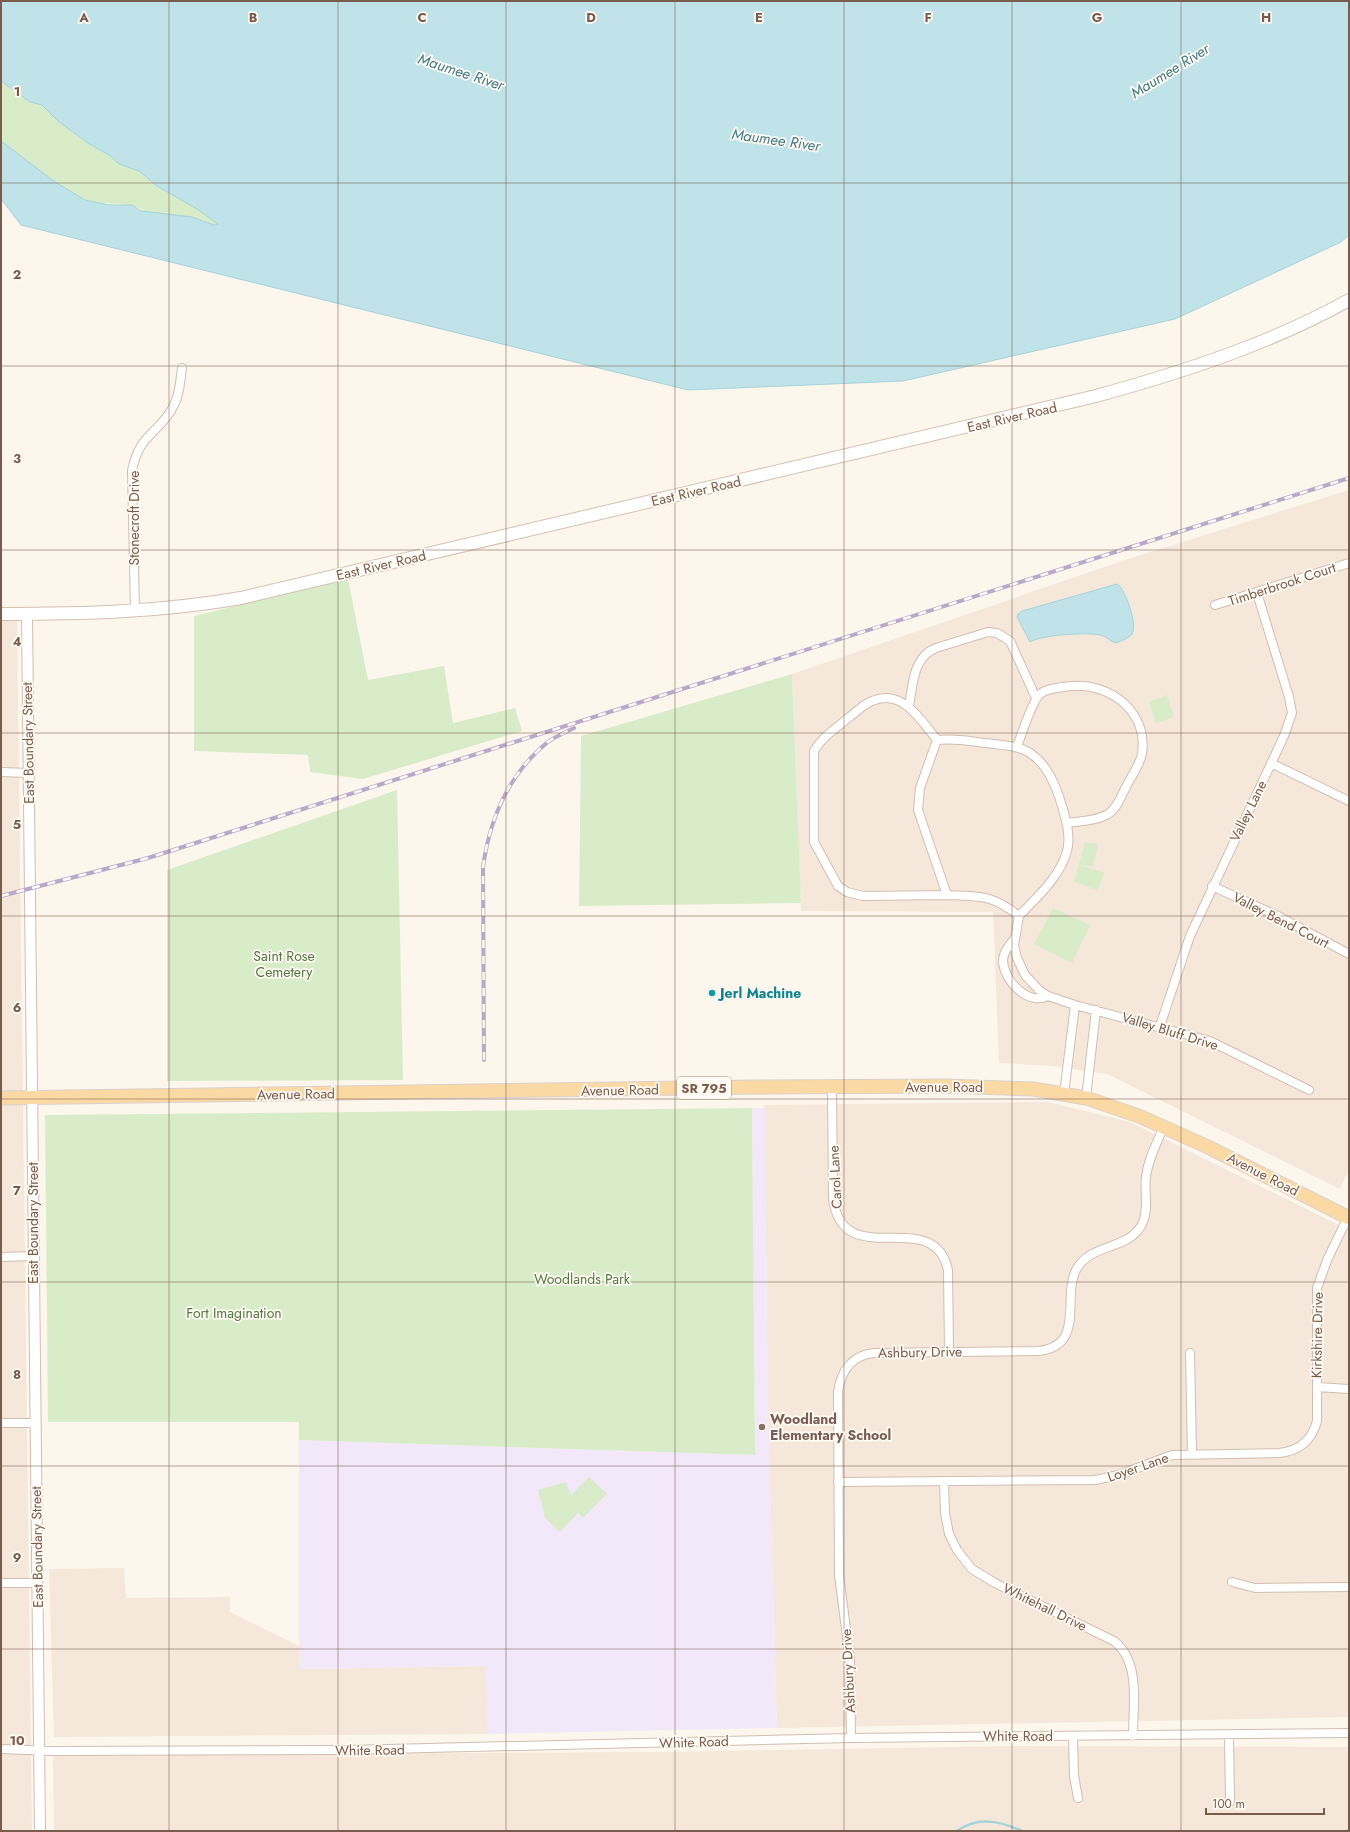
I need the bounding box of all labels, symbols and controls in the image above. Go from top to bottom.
text: A [78,8,89,27]
text: B [249,8,258,27]
text: C [417,8,427,27]
text: D [586,8,596,27]
text: E [755,8,763,27]
text: F [924,8,932,27]
text: G [1092,8,1103,27]
text: H [1261,8,1271,27]
water label: Maumee River [1126,38,1214,104]
water label: Maumee River [415,48,508,97]
text: 1 [14,82,20,101]
water label: Maumee River [730,123,823,157]
text: 2 [13,265,21,284]
street label: East River Road [965,397,1059,437]
text: 3 [13,449,21,468]
street label: Stonecroft Drive [124,471,144,565]
street label: East River Road [649,471,743,511]
street label: East River Road [334,545,428,585]
street label: Timberbrook Court [1226,557,1339,611]
text: 4 [12,632,22,651]
street label: East Boundary Street [17,681,39,804]
street label: Valley Lane [1225,777,1271,845]
text: 5 [13,815,21,834]
street label: Valley Bend Court [1229,887,1333,953]
park label: Saint Rose Cemetery [253,946,315,982]
place label: Jerl Machine [717,983,801,1003]
marker: Jerl Machine [707,988,717,998]
text: 6 [13,998,22,1017]
street label: Valley Bluff Drive [1119,1007,1221,1055]
road number: SR 795 [677,1077,731,1099]
street label: Avenue Road [905,1077,983,1097]
street label: Avenue Road [581,1079,659,1101]
street label: Avenue Road [257,1083,335,1105]
street label: Carol Lane [823,1145,847,1209]
street label: Avenue Road [1224,1147,1302,1201]
street label: East Boundary Street [23,1162,43,1284]
text: 7 [13,1181,21,1200]
park label: Woodlands Park [534,1269,631,1289]
street label: Kirkshire Drive [1306,1292,1328,1378]
park label: Fort Imagination [186,1303,282,1323]
street label: Ashbury Drive [878,1341,962,1363]
text: 8 [13,1365,21,1384]
place label: Woodland Elementary School [770,1409,891,1445]
marker: Woodland Elementary School [757,1422,767,1432]
street label: Loyer Lane [1105,1447,1171,1487]
street label: East Boundary Street [26,1485,48,1608]
text: 9 [13,1548,22,1567]
street label: Whitehall Drive [1000,1578,1090,1636]
street label: Ashbury Drive [836,1628,860,1714]
street label: White Road [983,1726,1053,1746]
text: 10 [9,1731,25,1750]
street label: White Road [659,1731,729,1753]
street label: White Road [335,1739,405,1761]
scale bar [1206,1790,1324,1816]
text: 100 m [1212,1795,1245,1813]

